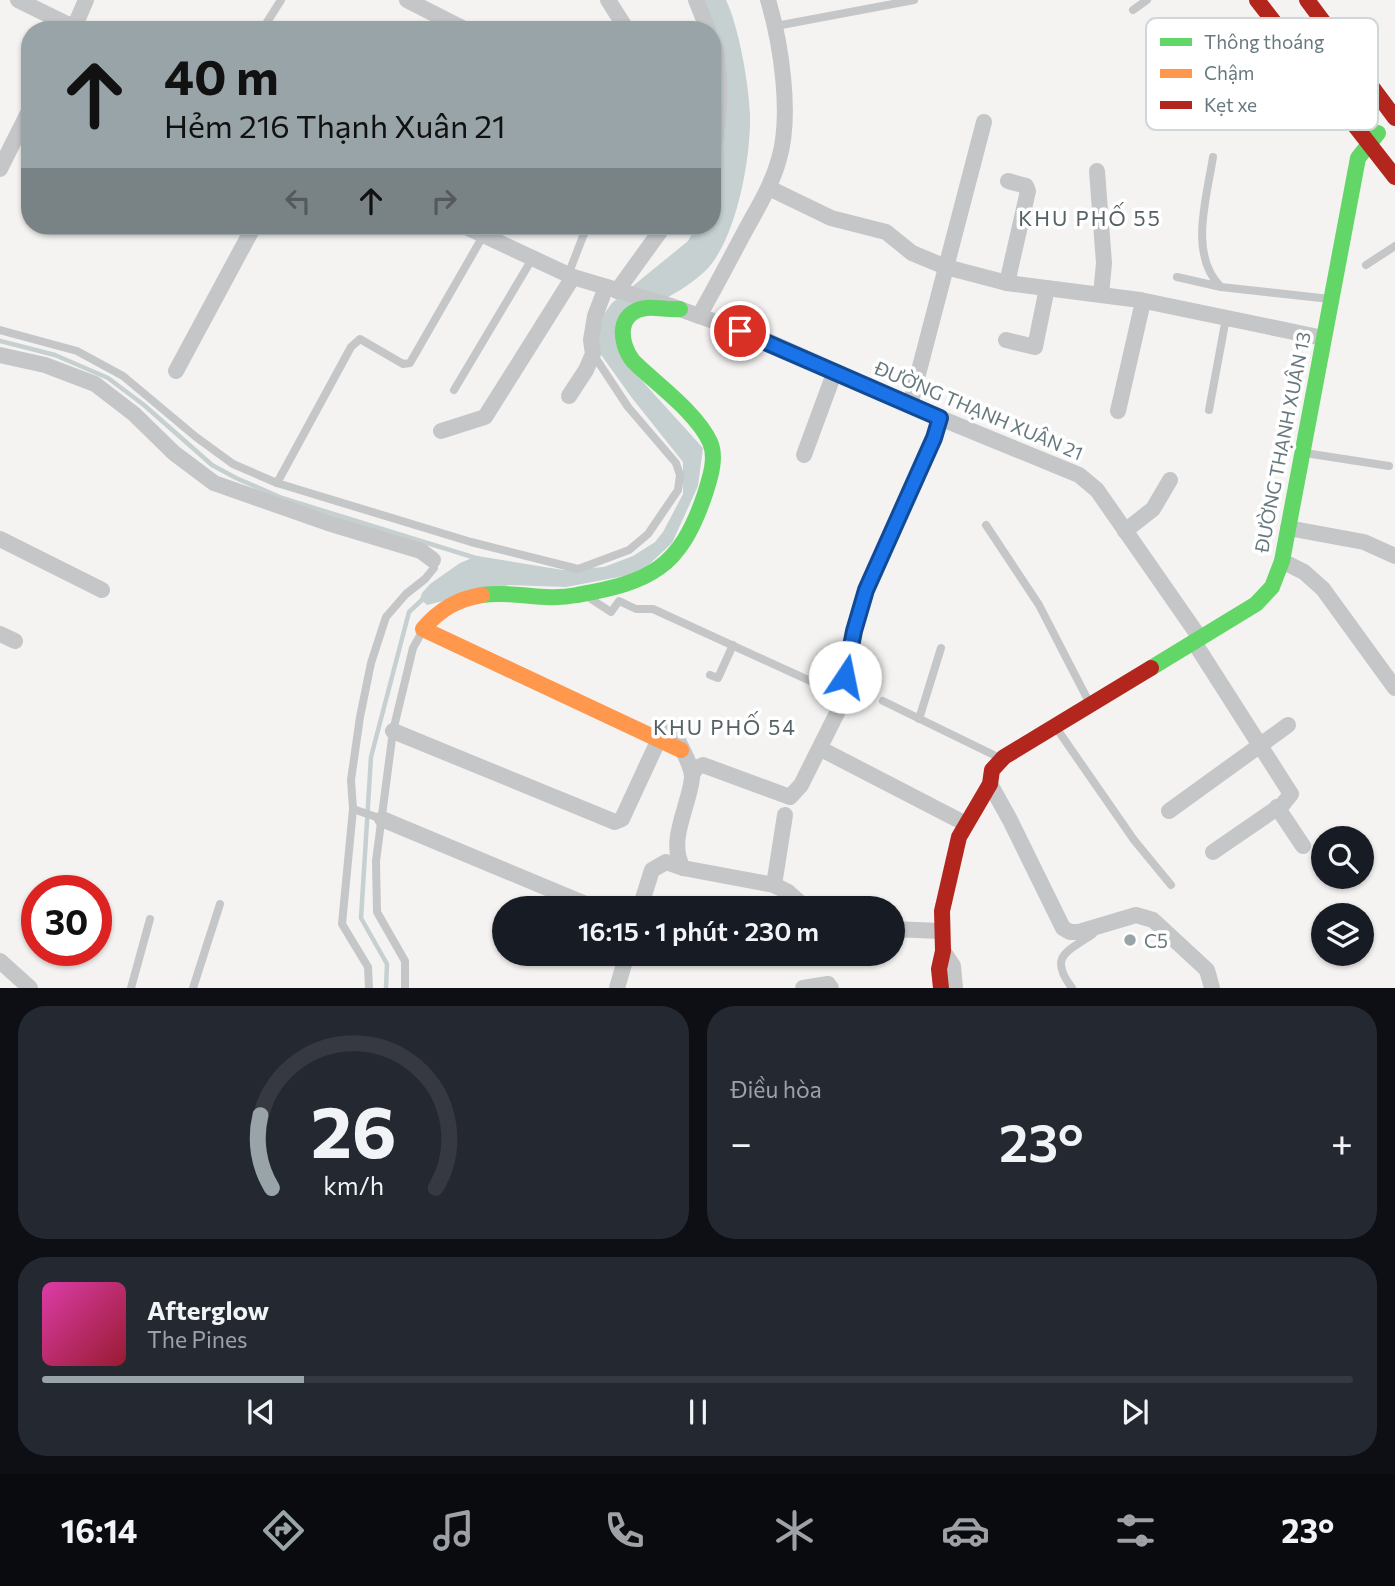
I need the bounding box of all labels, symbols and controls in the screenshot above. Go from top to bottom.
legend [1146,18,1378,130]
text: Thông thoáng [1204,30,1324,53]
text: 40 m [164,45,279,105]
icon: ahead [49,49,140,140]
text: Chậm [1204,61,1254,84]
text: Kẹt xe [1204,93,1257,116]
text: Hẻm 216 Thạnh Xuân 21 [164,105,506,145]
icon: left [279,182,317,220]
icon: ahead [352,182,390,220]
icon: right [425,182,463,220]
district label: KHU PHỐ 55 [1018,202,1162,230]
pin [710,301,770,361]
icon: arrive [721,312,759,350]
street label: ĐƯỜNG THẠNH XUÂN 13 [1248,329,1315,555]
street label: ĐƯỜNG THẠNH XUÂN 21 [870,354,1087,464]
position arrow [808,640,882,714]
district label: KHU PHỐ 54 [653,711,797,739]
map controls [1311,826,1374,966]
button: search [1311,826,1374,889]
speed limit sign: 30 [21,875,112,966]
button: layers [1311,903,1374,966]
text: 16:15 · 1 phút · 230 m [578,915,819,946]
place label: C5 [1144,929,1168,952]
marker: C5 [1122,932,1138,948]
text: Điều hòa [731,1075,822,1103]
text: 26 [310,1085,396,1174]
text: 23° [999,1109,1084,1173]
text: − [731,1118,752,1165]
text: + [1331,1118,1353,1165]
text: km/h [323,1170,384,1200]
text: Afterglow [147,1294,269,1325]
text: The Pines [147,1325,248,1353]
icon: previous [242,1393,280,1431]
icon: pause [679,1393,717,1431]
icon: next [1116,1393,1154,1431]
icon: directions [259,1506,308,1555]
icon: music [429,1506,478,1555]
icon: phone [600,1506,649,1555]
icon: climate [770,1506,819,1555]
icon: car [941,1506,990,1555]
icon: filters [1111,1506,1160,1555]
text: 16:14 [61,1510,138,1550]
text: 23° [1281,1510,1334,1550]

